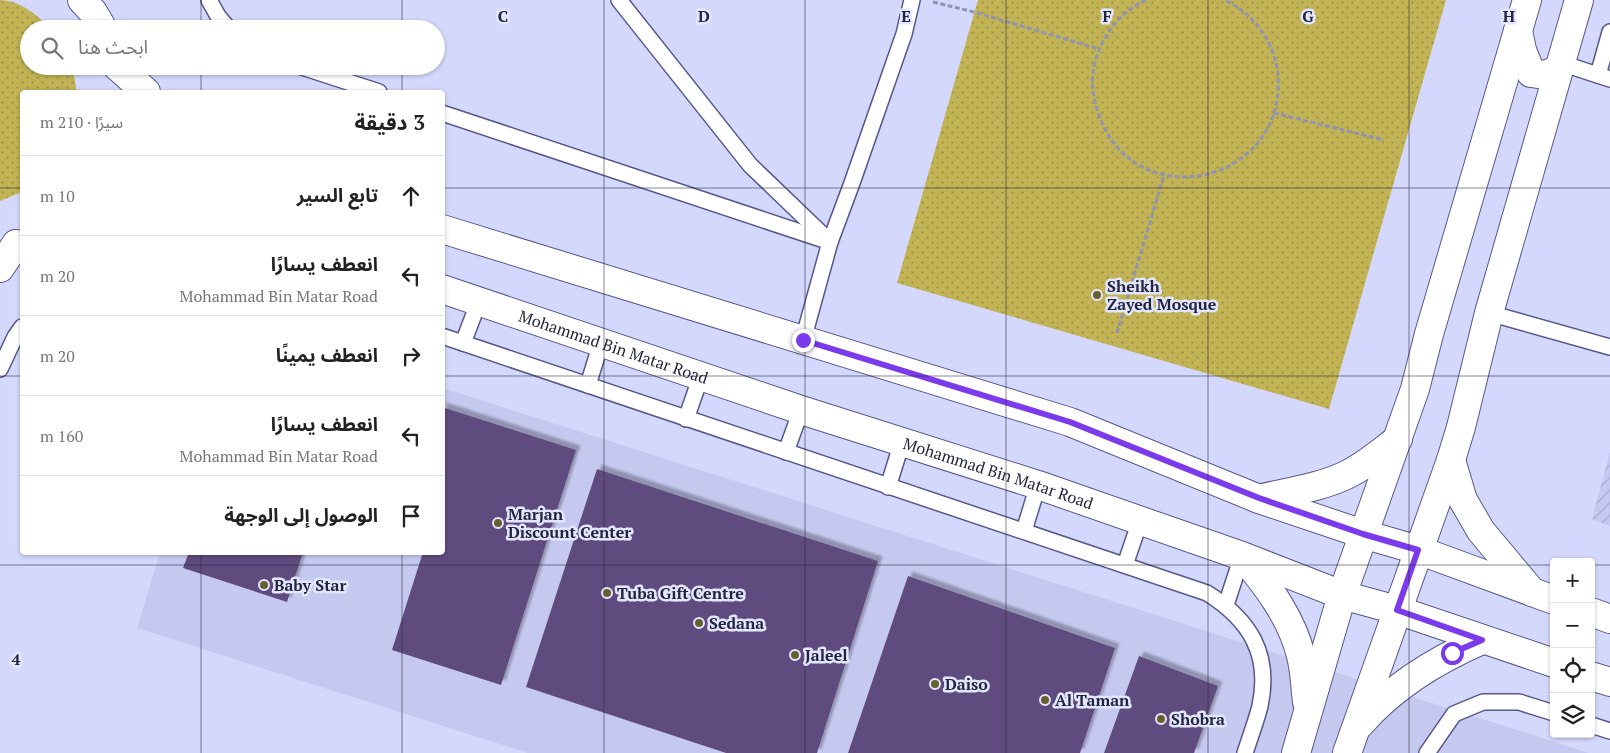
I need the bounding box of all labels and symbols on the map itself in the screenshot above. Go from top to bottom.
text: C [498,5,508,27]
text: D [698,5,710,27]
text: E [901,5,911,27]
text: F [1102,5,1112,27]
text: G [1302,5,1314,27]
text: H [1503,5,1515,27]
place label: Sheikh Zayed Mosque [1107,275,1217,315]
marker: Sheikh Zayed Mosque [1091,289,1103,301]
street label: Mohammad Bin Matar Road [516,305,711,389]
route end [792,329,815,352]
street label: Mohammad Bin Matar Road [901,432,1096,514]
place label: Marjan Discount Center [508,503,631,543]
marker: Marjan Discount Center [492,517,504,529]
place label: Baby Star [274,574,346,596]
marker: Baby Star [258,579,270,591]
place label: Tuba Gift Centre [617,582,744,604]
marker: Tuba Gift Centre [601,587,613,599]
place label: Sedana [709,612,764,634]
marker: Sedana [693,617,705,629]
route start [1441,642,1464,665]
place label: Jaleel [805,644,848,666]
text: 4 [11,648,21,670]
marker: Jaleel [789,649,801,661]
place label: Daiso [945,673,988,695]
marker: Daiso [929,678,941,690]
place label: Al Taman [1055,689,1130,711]
marker: Al Taman [1039,694,1051,706]
place label: Shobra [1171,708,1225,730]
marker: Shobra [1155,713,1167,725]

